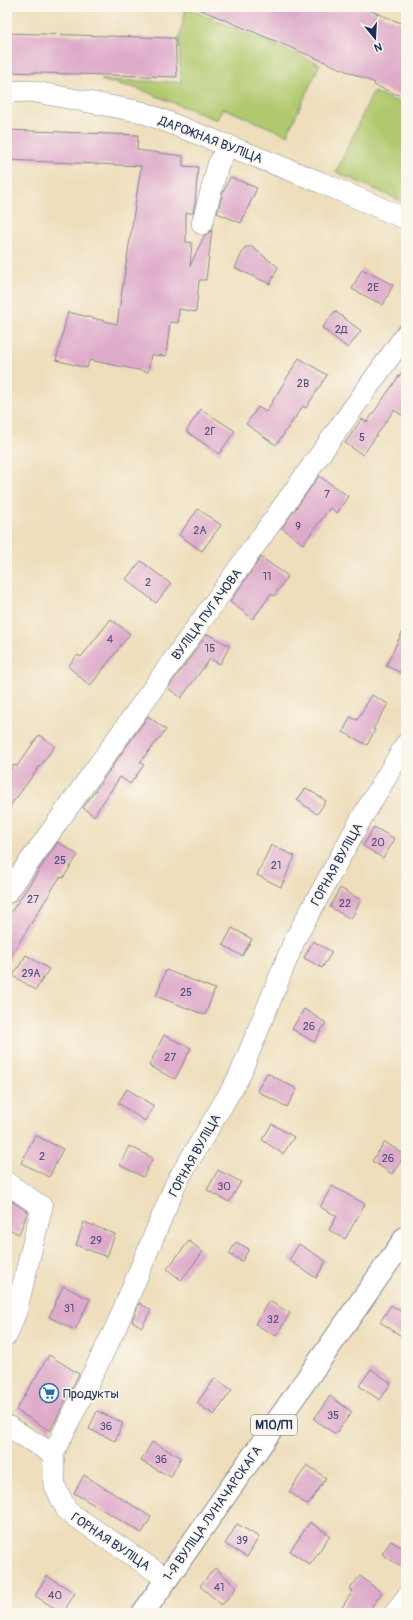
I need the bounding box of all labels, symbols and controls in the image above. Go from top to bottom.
north arrow [355,18,395,58]
text: N [372,40,383,55]
street label: ДАРОЖНАЯ ВУЛІЦА [155,112,265,167]
house number: 2Е [367,281,379,294]
house number: 2Д [335,323,348,336]
house number: 2В [297,377,309,390]
house number: 2Г [204,425,216,438]
house number: 5 [359,431,365,444]
house number: 7 [324,488,330,501]
house number: 9 [295,520,301,533]
house number: 2А [193,524,207,537]
street label: ВУЛІЦА ПУГАЧОВА [168,565,246,663]
house number: 11 [263,570,271,583]
house number: 2 [145,576,151,589]
house number: 4 [107,633,114,646]
house number: 15 [205,642,215,655]
street label: ГОРНАЯ ВУЛІЦА [308,820,367,909]
house number: 20 [371,836,385,849]
house number: 25 [54,854,66,867]
house number: 21 [271,859,281,872]
house number: 27 [27,893,39,906]
house number: 22 [339,897,351,910]
house number: 29А [22,967,40,980]
house number: 25 [180,986,192,999]
house number: 26 [303,1020,315,1033]
house number: 27 [164,1051,176,1064]
street label: ГОРНАЯ ВУЛІЦА [166,1111,225,1200]
house number: 2 [39,1150,45,1163]
house number: 26 [382,1152,394,1165]
house number: 30 [217,1180,231,1193]
house number: 29 [90,1234,102,1247]
house number: 31 [64,1302,74,1315]
house number: 32 [267,1313,279,1326]
supermarket icon: Продукты [38,1382,60,1404]
place label: Продукты [63,1386,119,1402]
house number: 35 [327,1409,339,1422]
road number: М10/П1 [251,1415,297,1435]
house number: 36 [100,1420,112,1433]
street label: 1-Я ВУЛІЦА ЛУНАЧАРСКАГА [160,1442,266,1584]
house number: 36 [155,1453,167,1466]
street label: ГОРНАЯ ВУЛІЦА [68,1509,154,1575]
house number: 39 [236,1534,248,1547]
house number: 41 [214,1581,224,1594]
house number: 40 [48,1589,62,1602]

